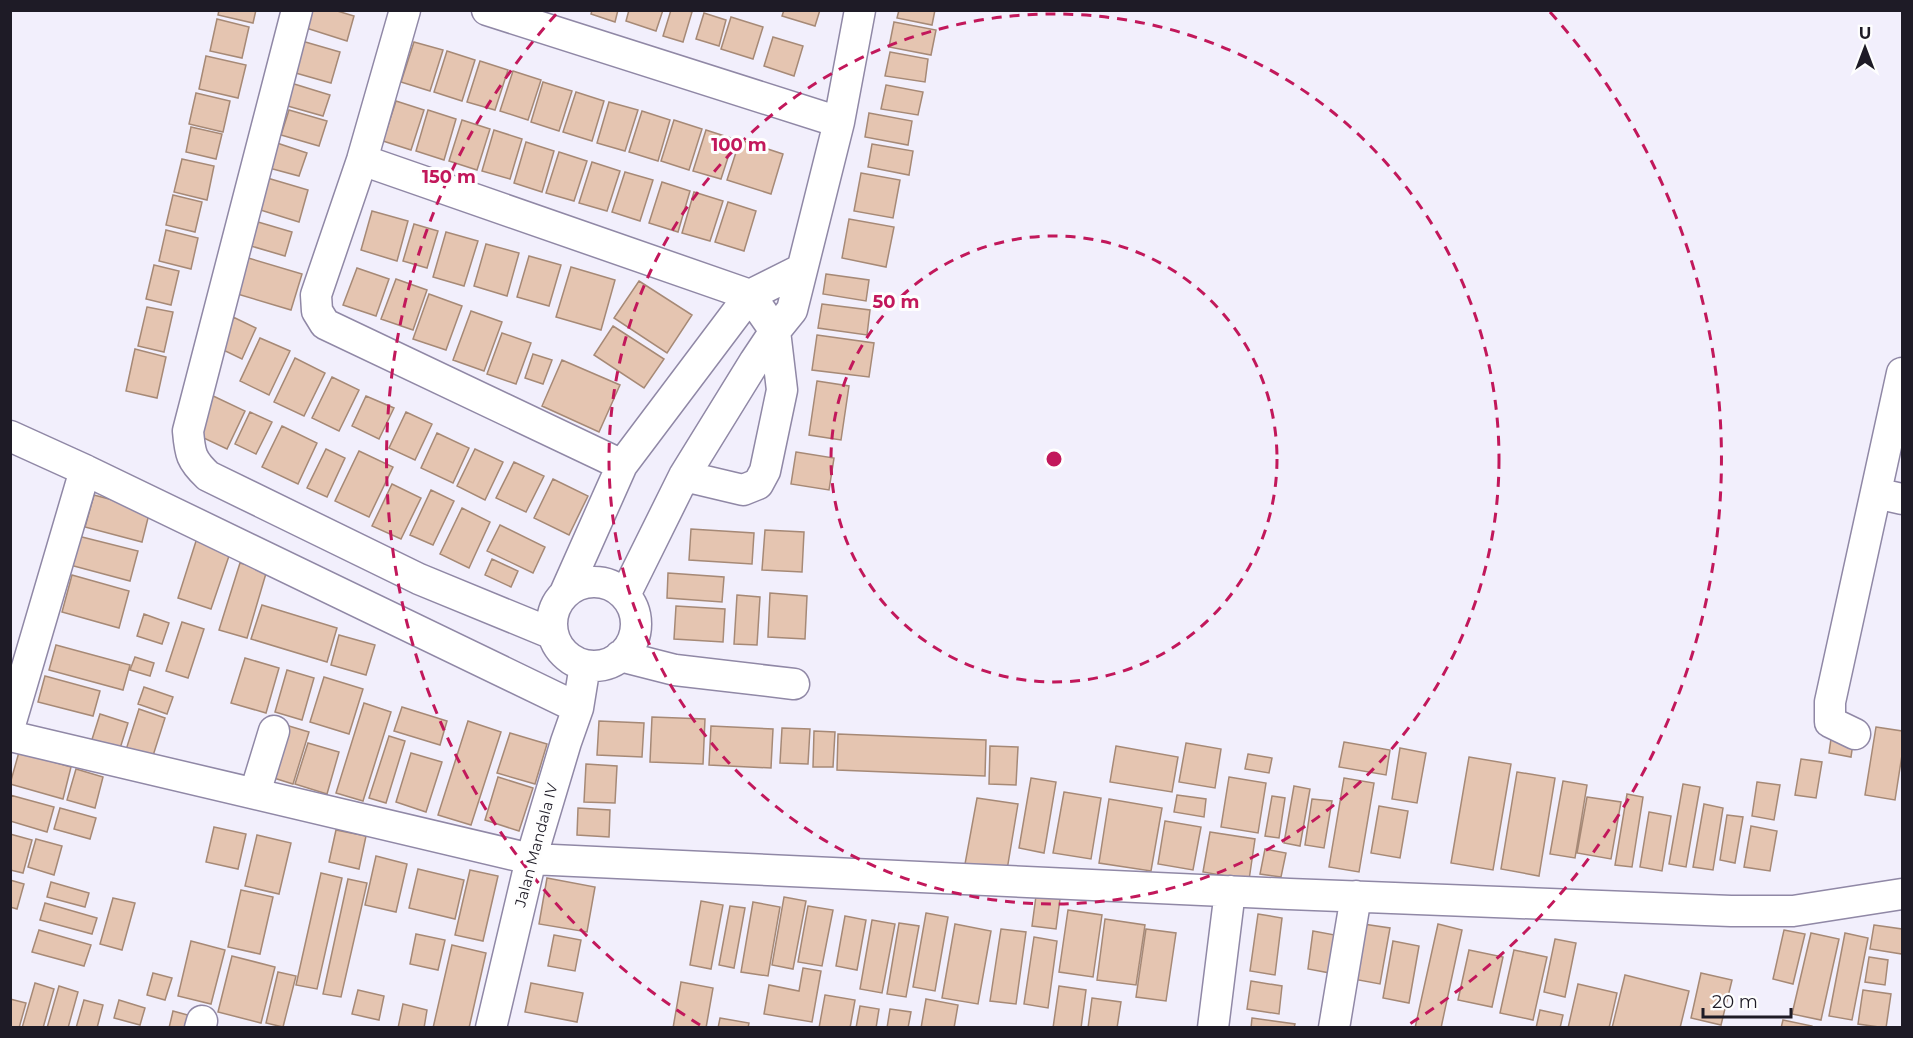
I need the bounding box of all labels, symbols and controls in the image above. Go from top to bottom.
north arrow [1835,18,1895,78]
text: U [1859,24,1871,43]
text: 100 m [711,134,767,156]
text: 150 m [422,166,476,188]
text: 50 m [873,291,919,313]
centre of rings [1044,449,1064,469]
street label: Jalan Mandala IV [510,781,562,910]
scale bar [1703,981,1792,1019]
text: 20 m [1712,991,1758,1013]

